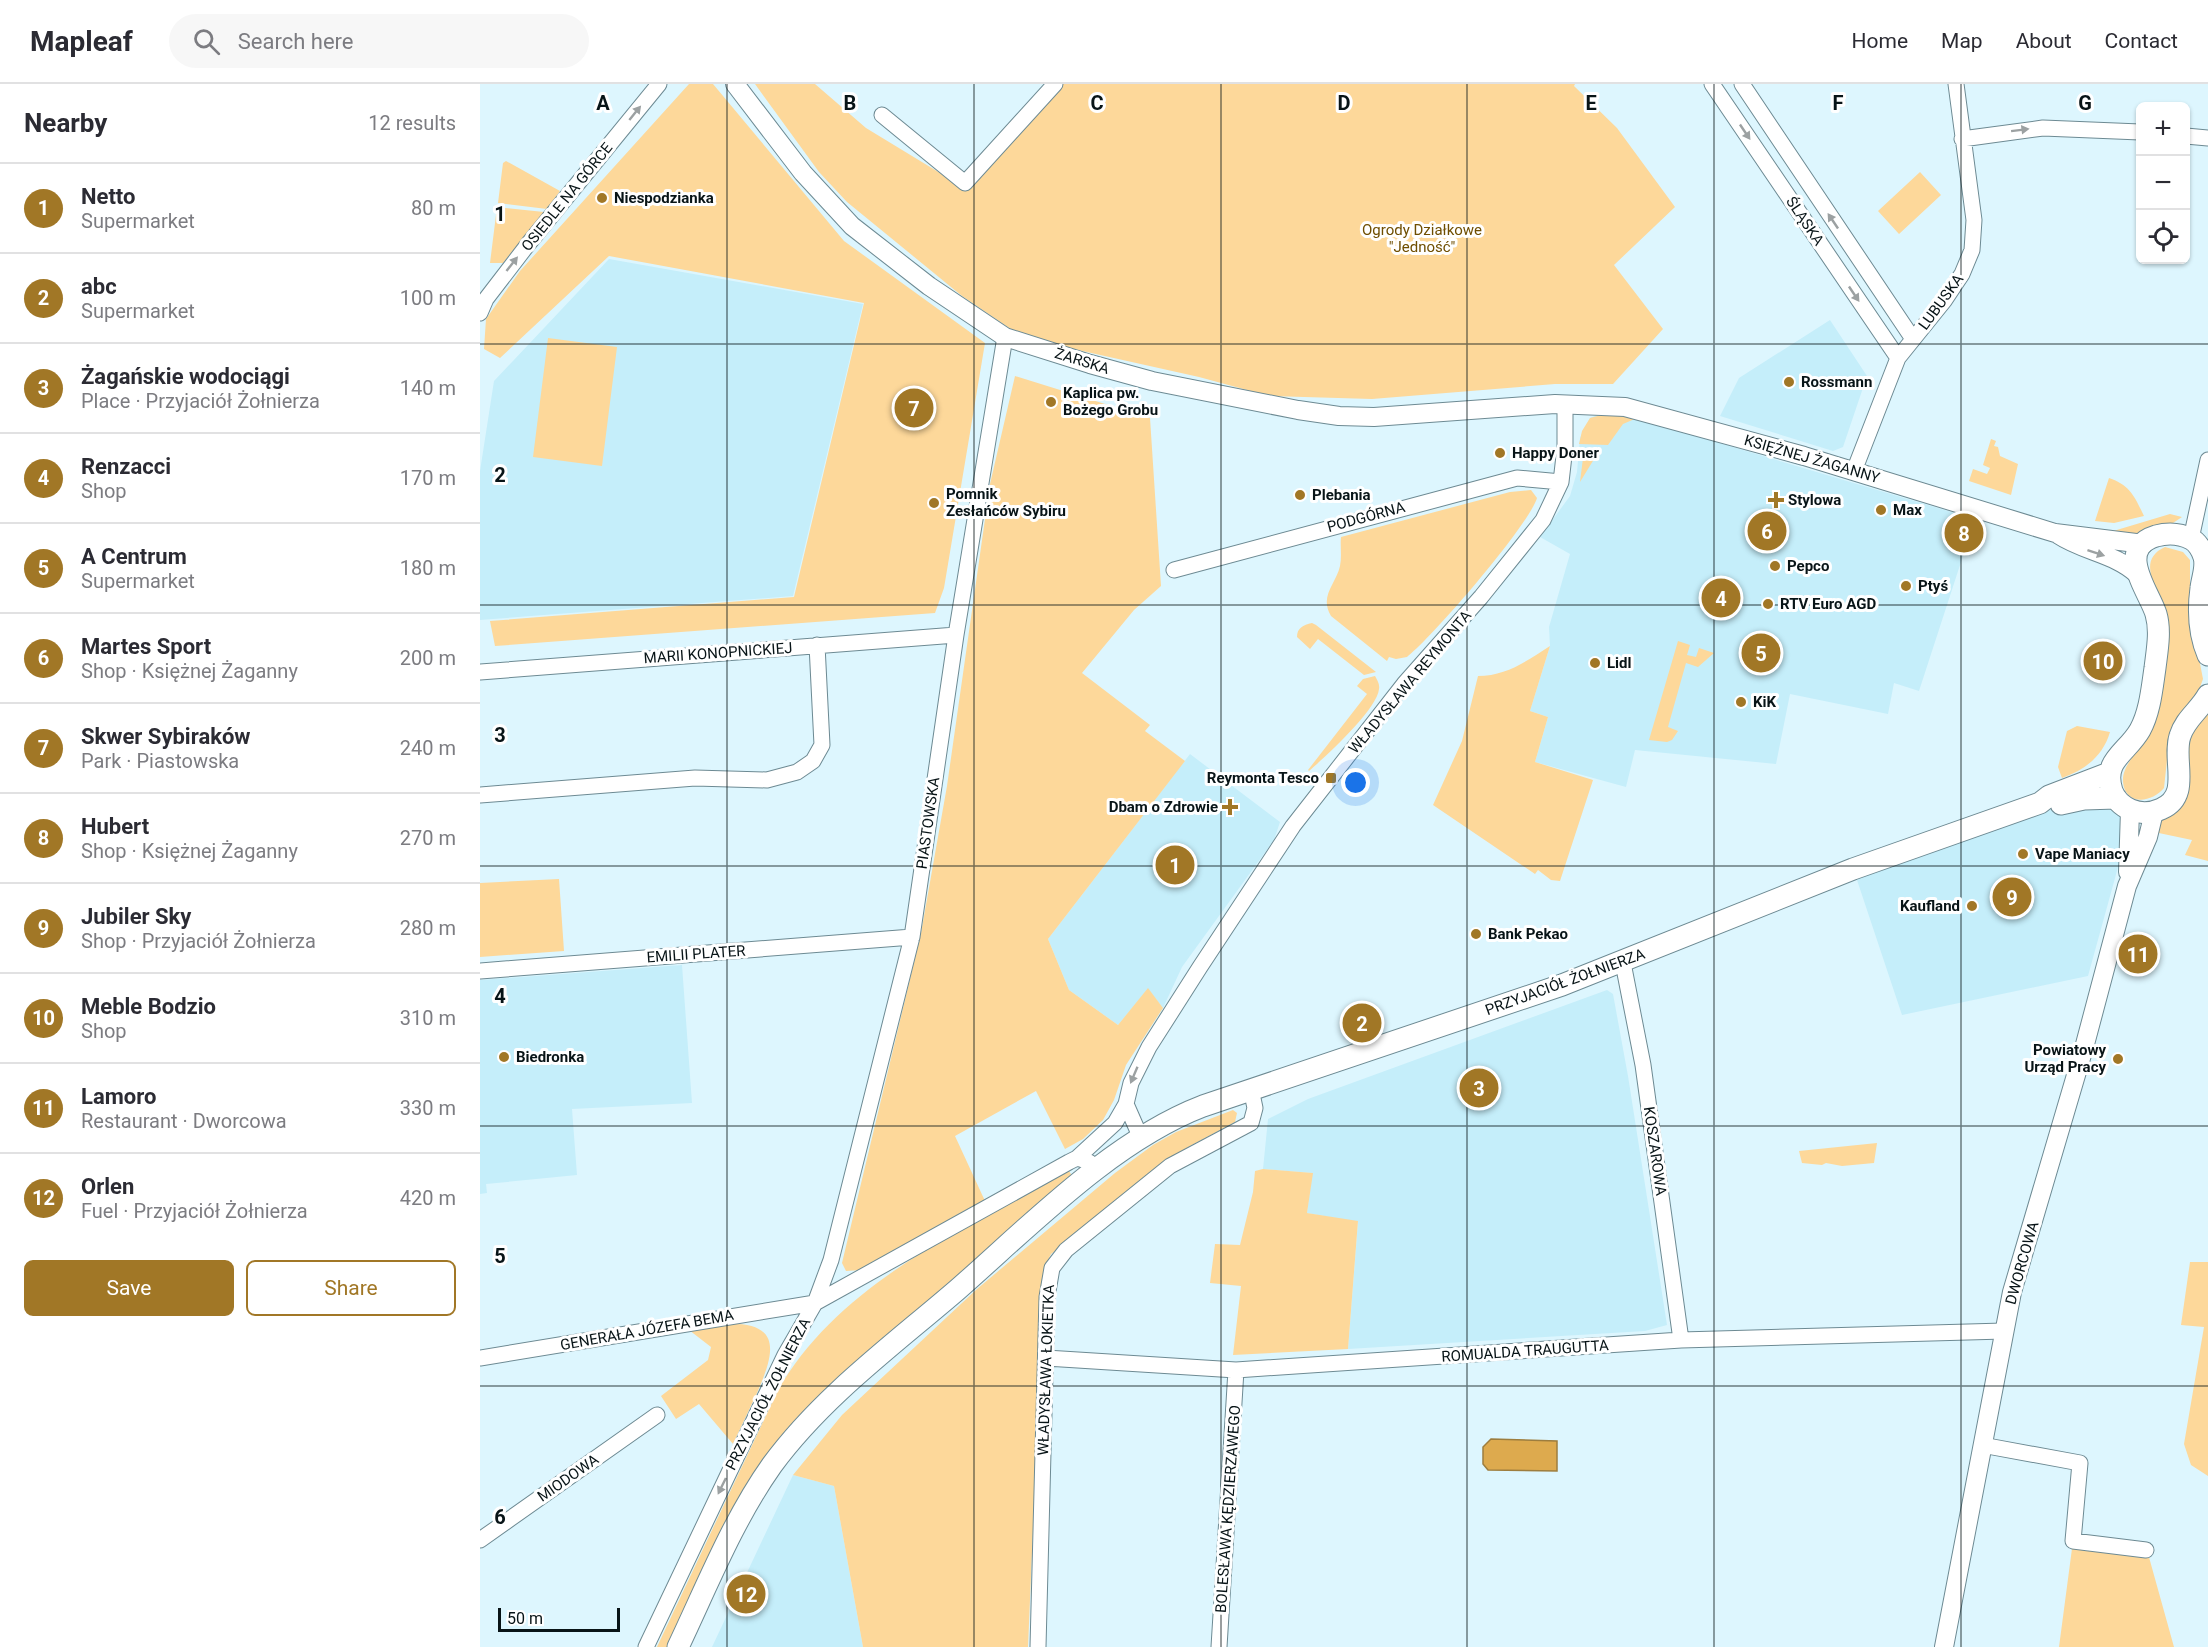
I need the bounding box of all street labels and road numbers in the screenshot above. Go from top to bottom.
street label: OSIEDLE NA GÓRCE [518,139,617,255]
street label: ŚLĄSKA [1782,193,1828,249]
street label: LUBUSKA [1915,270,1967,333]
street label: ŻARSKA [1052,344,1112,378]
street label: KSIĘŻNEJ ŻAGANNY [1742,431,1882,487]
street label: PODGÓRNA [1325,498,1407,536]
street label: WŁADYSŁAWA REYMONTA [1345,607,1475,757]
street label: MARII KONOPNICKIEJ [643,639,793,667]
street label: PIASTOWSKA [913,776,943,870]
street label: EMILII PLATER [646,942,746,966]
street label: PRZYJACIÓŁ ŻOŁNIERZA [1483,945,1647,1019]
street label: KOSZAROWA [1640,1105,1670,1197]
street label: DWORCOWA [2002,1219,2043,1307]
street label: WŁADYSŁAWA ŁOKIETKA [1034,1284,1058,1456]
street label: GENERAŁA JÓZEFA BEMA [559,1306,735,1354]
street label: PRZYJACIÓŁ ŻOŁNIERZA [722,1315,814,1473]
street label: ROMUALDA TRAUGUTTA [1441,1336,1610,1366]
street label: BOLESŁAWA KĘDZIERZAWEGO [1212,1405,1244,1613]
street label: MIODOWA [534,1450,602,1506]

